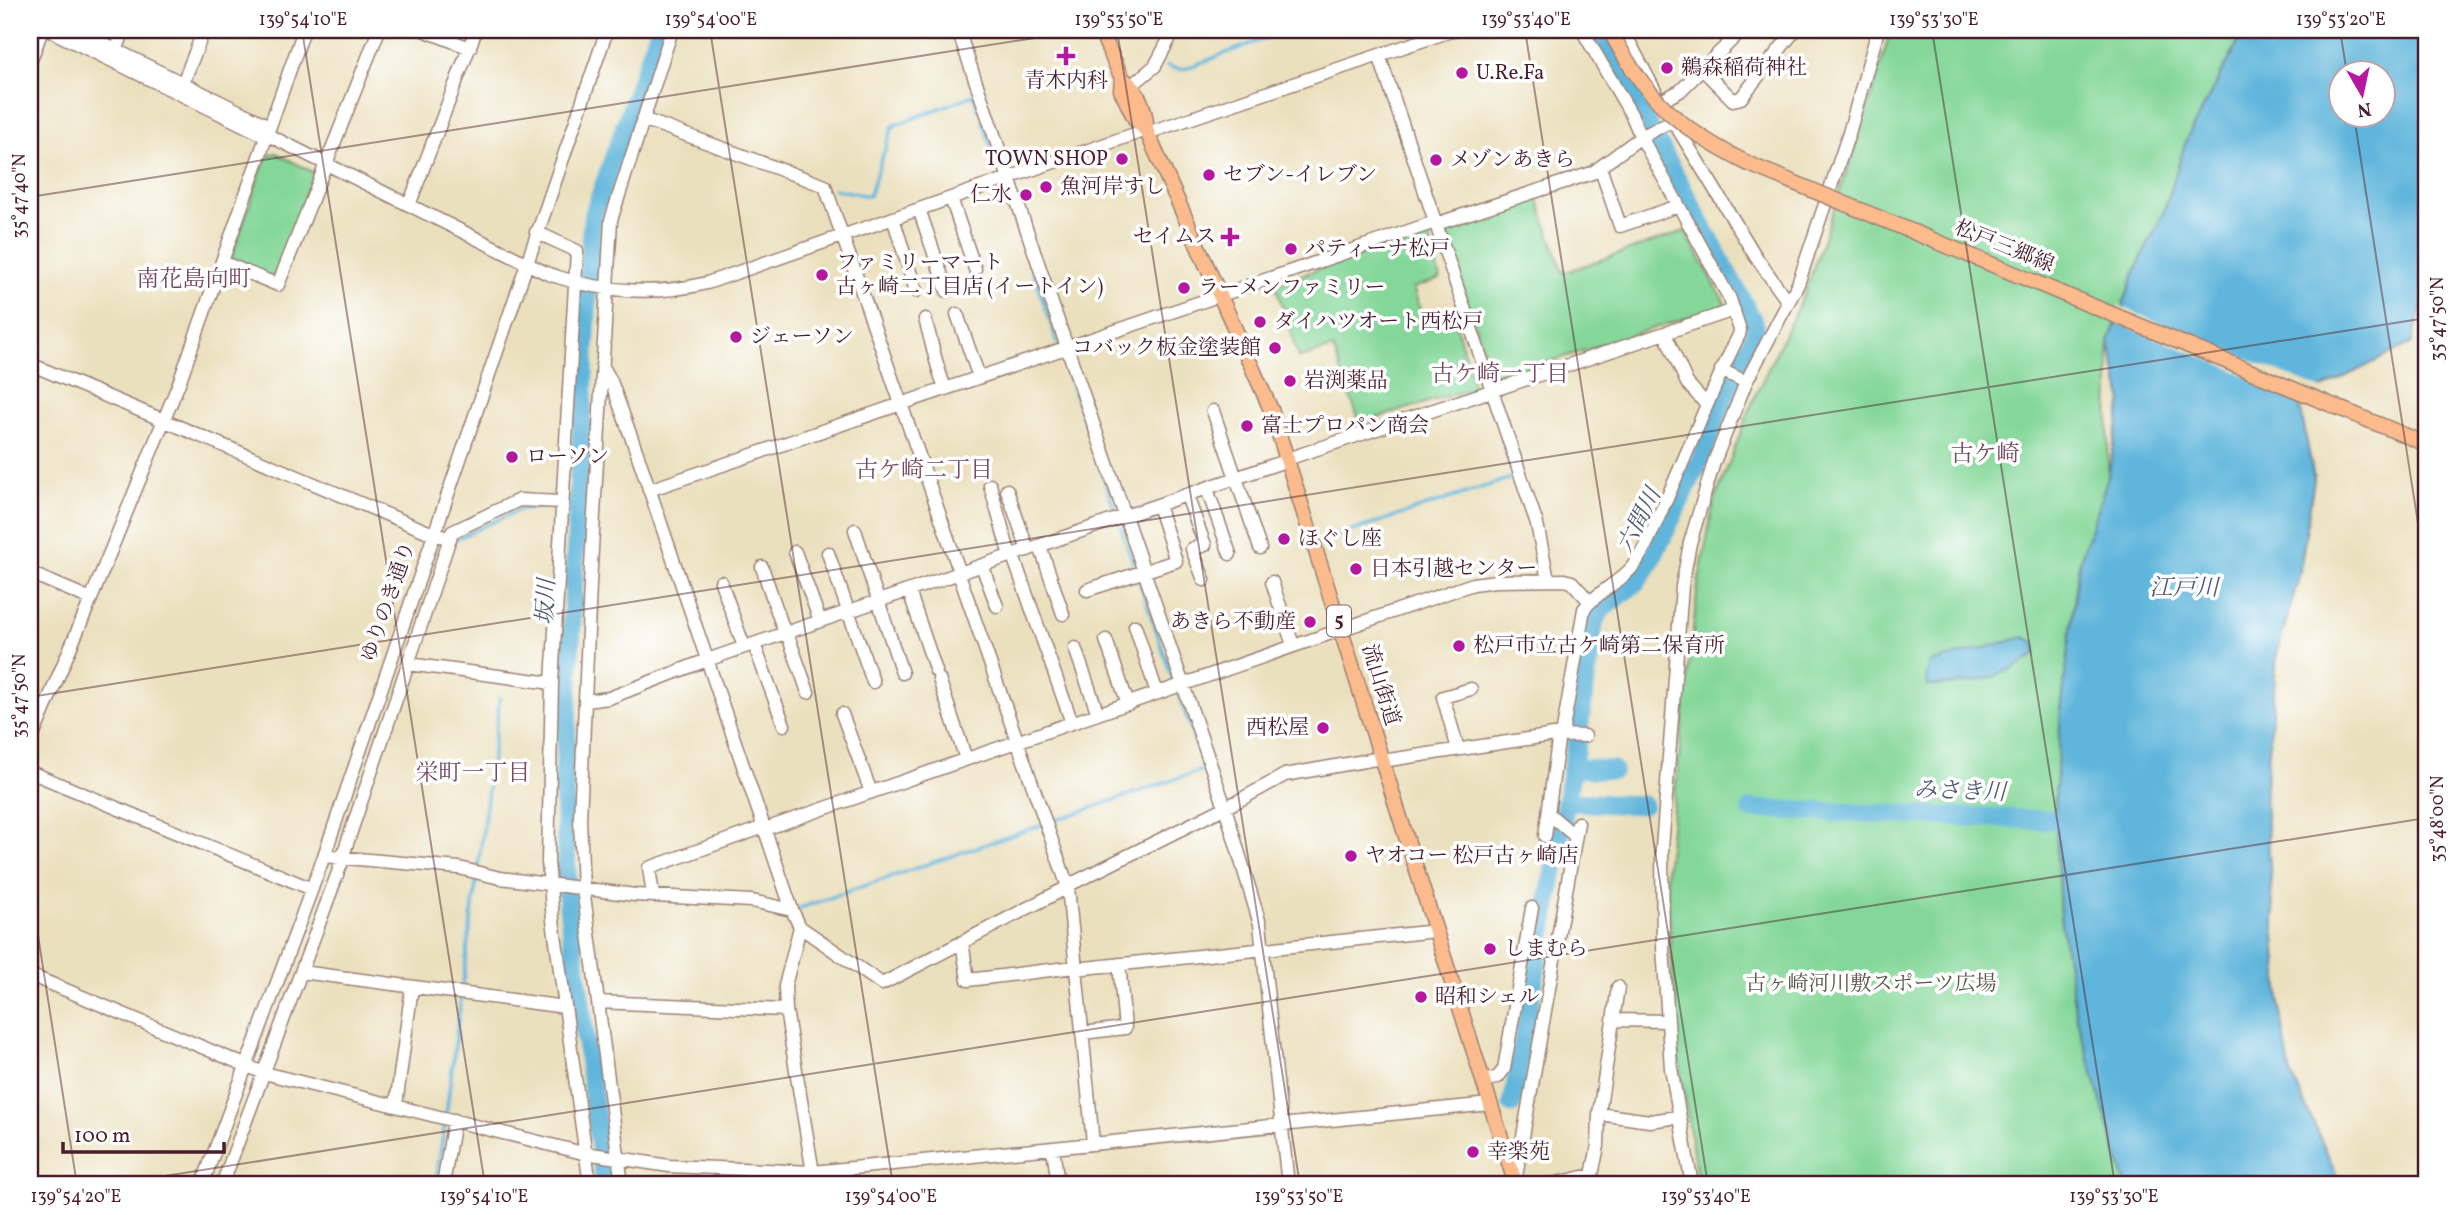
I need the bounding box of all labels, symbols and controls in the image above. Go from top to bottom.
text: 139°54'10"E [259,8,347,33]
text: 139°54'00"E [665,8,757,33]
text: 139°53'50"E [1075,8,1164,33]
text: 139°53'40"E [1481,8,1571,33]
text: 139°53'30"E [1889,8,1979,33]
text: 139°53'20"E [2296,8,2386,33]
marker: 青木内科 [1056,46,1076,66]
place label: 鵜森稲荷神社 [1681,54,1807,83]
place label: U.Re.Fa [1476,59,1545,88]
marker: 鵜森稲荷神社 [1659,60,1675,76]
north arrow [2326,60,2396,130]
marker: U.Re.Fa [1454,65,1470,81]
place label: 青木内科 [1024,67,1108,96]
text: N [2355,95,2373,123]
place label: TOWN SHOP [985,145,1108,174]
place label: メゾンあきら [1450,146,1575,175]
marker: TOWN SHOP [1114,151,1130,167]
marker: メゾンあきら [1428,152,1444,168]
text: 35°47'40"N [8,153,33,239]
place label: セブン-イレブン [1223,161,1377,190]
marker: セブン-イレブン [1201,167,1217,183]
place label: 魚河岸すし [1060,173,1165,202]
marker: 魚河岸すし [1038,179,1054,195]
place label: 仁水 [970,181,1012,210]
marker: 仁水 [1018,187,1034,203]
street label: 松戸三郷線 [1950,214,2058,280]
place label: セイムス [1133,223,1216,252]
marker: セイムス [1222,229,1238,245]
place label: パティーナ松戸 [1305,235,1450,264]
marker: パティーナ松戸 [1283,241,1299,257]
place label: ファミリーマート 古ヶ崎二丁目店 (イートイン) [836,249,1103,302]
district label: 南花島向町 [137,264,252,296]
marker: ファミリーマート 古ヶ崎二丁目店 (イートイン) [814,267,830,283]
place label: ラーメンファミリー [1198,274,1386,303]
text: 35°47'50"N [2426,277,2451,361]
marker: ラーメンファミリー [1176,280,1192,296]
place label: ダイハツオート西松戸 [1274,308,1483,337]
marker: ダイハツオート西松戸 [1252,314,1268,330]
place label: ジェーソン [750,323,854,352]
marker: ジェーソン [728,329,744,345]
place label: コバック板金塗装館 [1072,334,1261,363]
marker: コバック板金塗装館 [1267,340,1283,356]
district label: 古ケ崎一丁目 [1431,359,1569,391]
place label: 岩渕薬品 [1304,367,1388,396]
marker: 岩渕薬品 [1282,373,1298,389]
place label: 富士プロパン商会 [1261,412,1429,441]
marker: 富士プロパン商会 [1239,418,1255,434]
district label: 古ケ崎 [1951,439,2020,471]
place label: ローソン [526,443,609,472]
marker: ローソン [504,449,520,465]
district label: 古ケ崎二丁目 [855,455,993,487]
water label: 六間川 [1610,480,1671,559]
place label: ほぐし座 [1298,525,1382,554]
marker: ほぐし座 [1276,531,1292,547]
street label: ゆりのき通り [355,538,423,666]
place label: 日本引越センター [1370,555,1537,584]
marker: 日本引越センター [1348,561,1364,577]
water label: 江戸川 [2150,573,2222,605]
water label: 坂川 [530,575,564,626]
road number: 5 [1327,606,1351,636]
place label: あきら不動産 [1170,608,1296,637]
marker: あきら不動産 [1302,614,1318,630]
place label: 松戸市立古ケ崎第二保育所 [1473,632,1725,661]
marker: 松戸市立古ケ崎第二保育所 [1451,638,1467,654]
street label: 流山街道 [1354,641,1406,729]
text: 35°47'50"N [8,654,33,738]
place label: 西松屋 [1246,714,1309,743]
marker: 西松屋 [1315,720,1331,736]
district label: 栄町一丁目 [416,758,531,790]
water label: みさき川 [1913,774,2010,810]
text: 35°48'00"N [2426,775,2451,863]
place label: ヤオコー 松戸古ヶ崎店 [1365,842,1578,871]
marker: ヤオコー 松戸古ヶ崎店 [1343,848,1359,864]
place label: しまむら [1504,935,1588,964]
marker: しまむら [1482,941,1498,957]
park label: 古ヶ崎河川敷スポーツ広場 [1745,970,1997,999]
place label: 昭和シェル [1435,983,1540,1012]
marker: 昭和シェル [1413,989,1429,1005]
scale bar [63,1110,224,1154]
text: 100 m [74,1122,131,1151]
place label: 幸楽苑 [1487,1138,1550,1167]
marker: 幸楽苑 [1465,1144,1481,1160]
text: 139°54'20"E [31,1185,122,1210]
text: 139°54'10"E [440,1185,528,1210]
text: 139°54'00"E [845,1185,937,1210]
text: 139°53'50"E [1255,1185,1344,1210]
text: 139°53'40"E [1661,1185,1751,1210]
text: 139°53'30"E [2069,1185,2159,1210]

